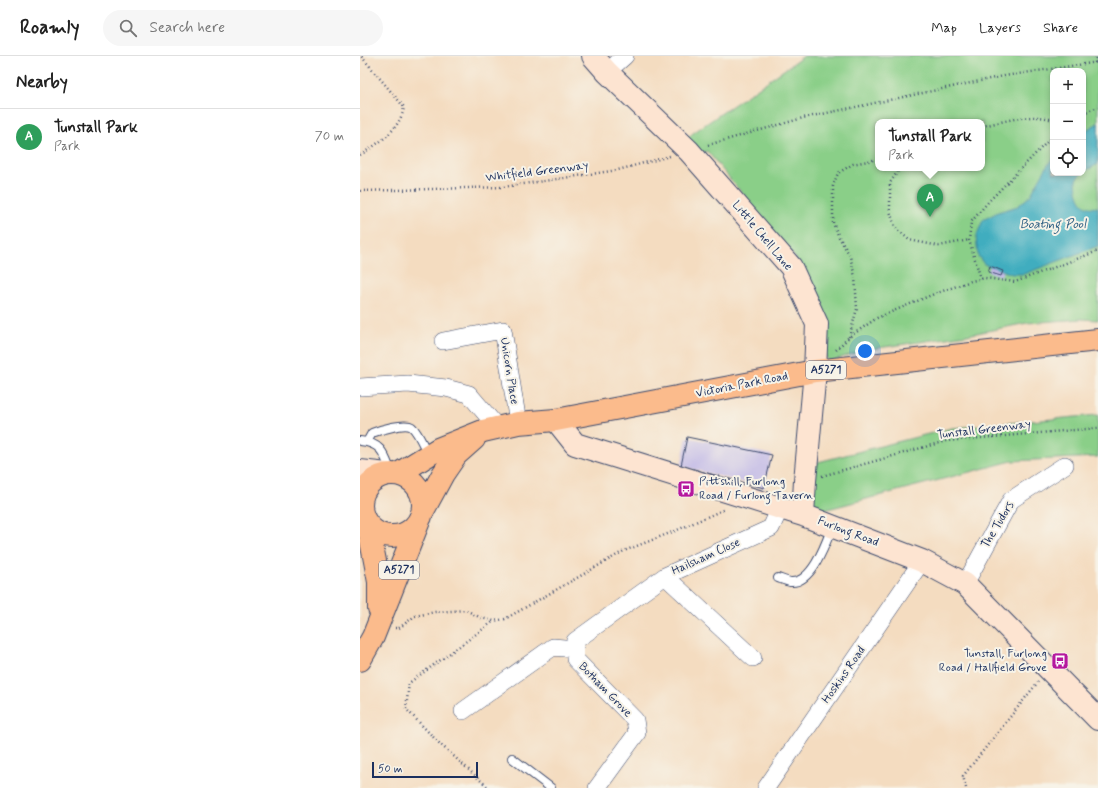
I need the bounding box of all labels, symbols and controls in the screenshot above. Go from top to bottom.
search box [103,10,383,46]
text: Roamly [20,15,79,40]
icon: search [117,17,139,39]
text: Search here [149,18,225,38]
text: Map [931,19,957,37]
text: Layers [979,19,1021,37]
text: Share [1043,19,1078,37]
map controls [1050,68,1086,176]
button: + [1050,68,1086,104]
text: Nearby [16,71,68,93]
button: − [1050,104,1086,140]
text: Tunstall Park [54,118,138,138]
popup [875,119,985,171]
text: Tunstall Park [888,127,972,147]
text: A [25,128,33,145]
text: 70 m [315,128,344,145]
text: Park [54,138,80,155]
button: locate [1050,140,1086,176]
text: Park [888,147,914,164]
street label: Whitfield Greenway [485,158,590,186]
pin: A [917,184,943,217]
street label: Little Chell Lane [728,198,796,274]
water label: Boating Pool [1020,216,1087,235]
street label: Unicorn Place [496,336,522,406]
your location [855,341,875,361]
road number: A5271 [806,361,846,379]
street label: Victoria Park Road [695,368,789,402]
street label: Tunstall Greenway [936,416,1032,444]
place label: Pittshill, Furlong Road / Furlong Tavern [699,474,814,505]
bus stop icon: Pittshill, Furlong Road / Furlong Tavern [676,479,696,499]
street label: The Tudors [978,498,1018,551]
street label: Furlong Road [815,513,881,552]
street label: Hailsham Close [669,535,743,579]
road number: A5271 [379,561,419,579]
street label: Hoskins Road [818,643,870,707]
place label: Tunstall, Furlong Road / Hallfield Grove [939,646,1047,676]
bus stop icon: Tunstall, Furlong Road / Hallfield Grove [1050,651,1070,671]
street label: Botham Grove [575,659,635,721]
scale bar [372,760,478,779]
text: 50 m [378,762,403,776]

